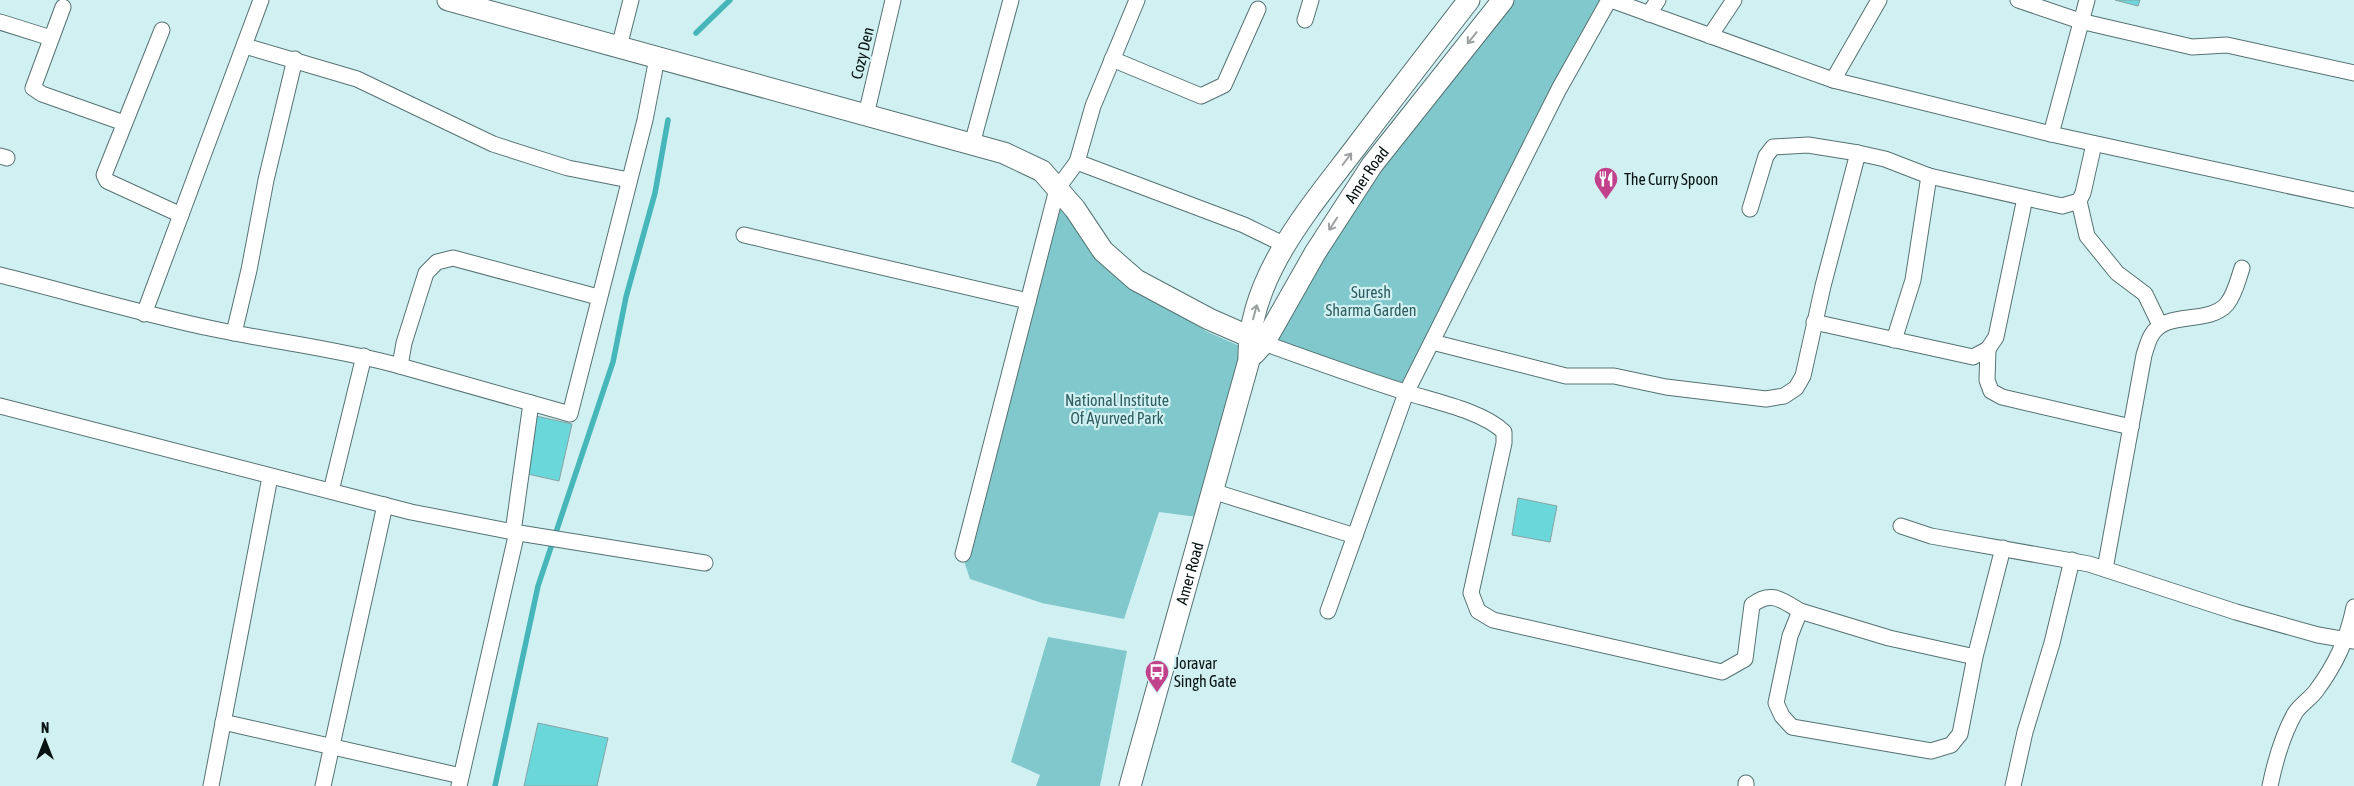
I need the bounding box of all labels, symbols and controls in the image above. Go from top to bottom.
street label: Cozy Den [847,25,878,81]
one-way arrow [1467,31,1478,44]
street label: Amer Road [1341,143,1392,206]
one-way arrow [1342,152,1352,166]
restaurant icon: The Curry Spoon [1593,166,1619,200]
place label: The Curry Spoon [1624,170,1718,189]
one-way arrow [1328,217,1338,231]
park label: Suresh Sharma Garden [1325,283,1417,319]
one-way arrow [1251,305,1260,321]
park label: National Institute Of Ayurved Park [1065,391,1169,428]
street label: Amer Road [1172,540,1207,606]
place label: Joravar Singh Gate [1174,654,1237,691]
bus stop icon: Joravar Singh Gate [1144,659,1170,693]
north arrow [20,716,70,766]
text: N [41,720,49,736]

